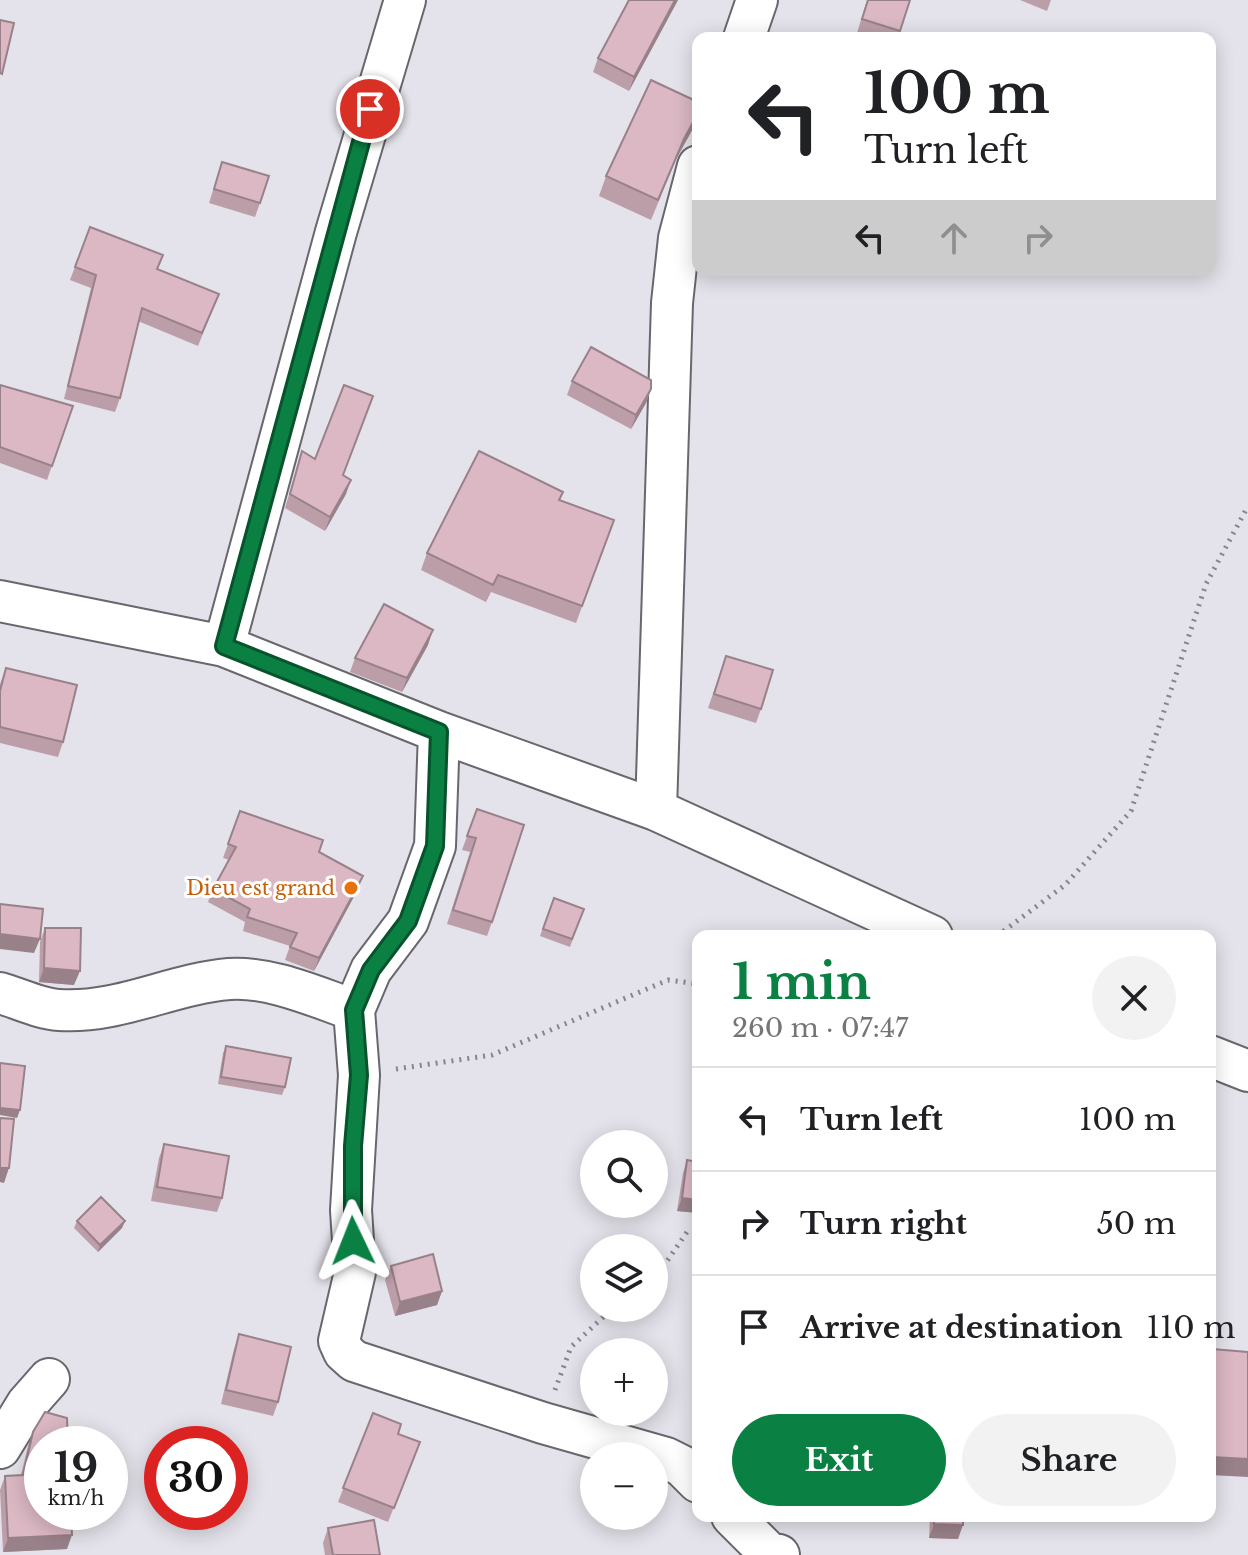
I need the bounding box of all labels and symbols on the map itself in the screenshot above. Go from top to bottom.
pin [336,75,404,143]
place label: Dieu est grand [186,876,335,900]
marker: Dieu est grand [342,879,360,897]
position arrow [311,1199,395,1283]
speed limit sign: 30 [144,1426,248,1530]

